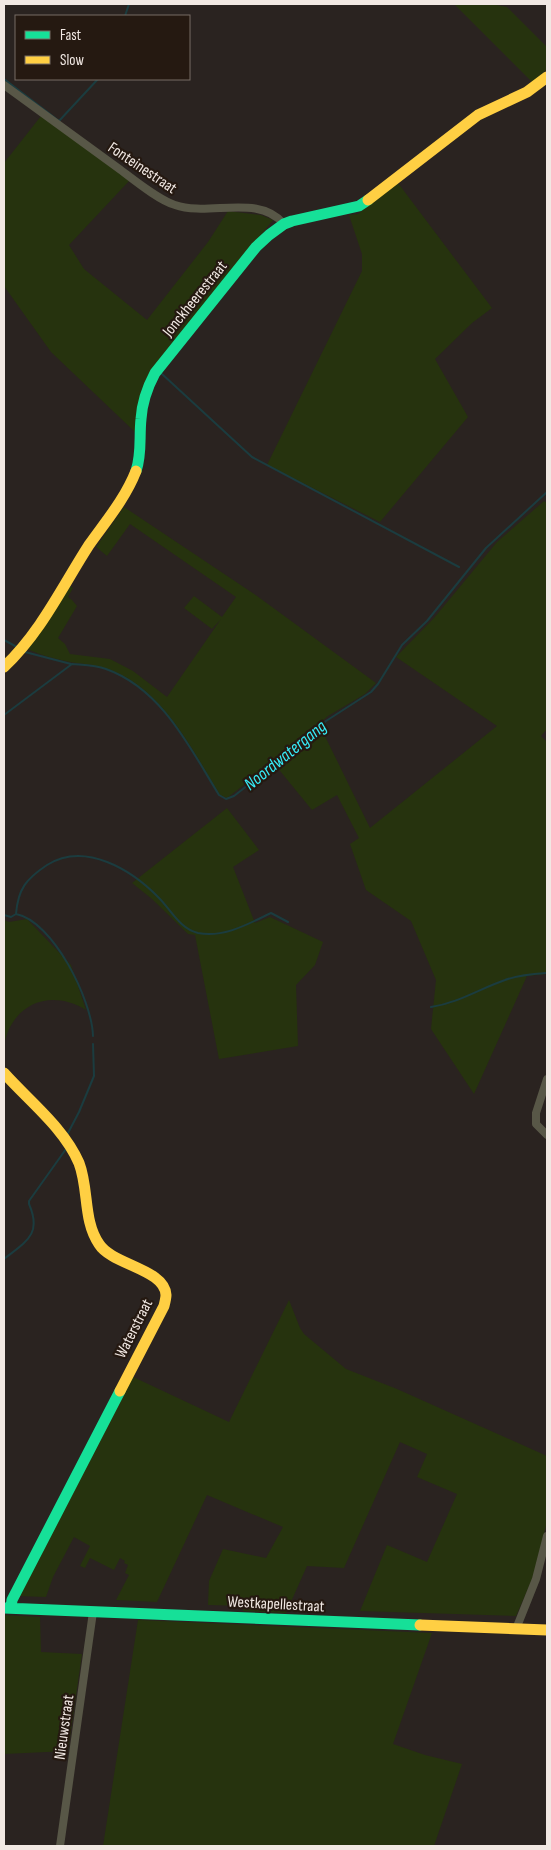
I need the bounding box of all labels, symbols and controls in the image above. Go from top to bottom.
legend [15,15,190,80]
text: Fast [60,26,82,45]
text: Slow [60,51,84,70]
street label: Fonteinestraat [104,138,180,198]
street label: Jonckheerestraat [158,257,232,341]
water label: Noordwatergang [240,715,331,795]
street label: Waterstraat [111,1296,157,1361]
street label: Westkapellestraat [227,1592,325,1617]
street label: Nieuwstraat [51,1693,78,1761]

